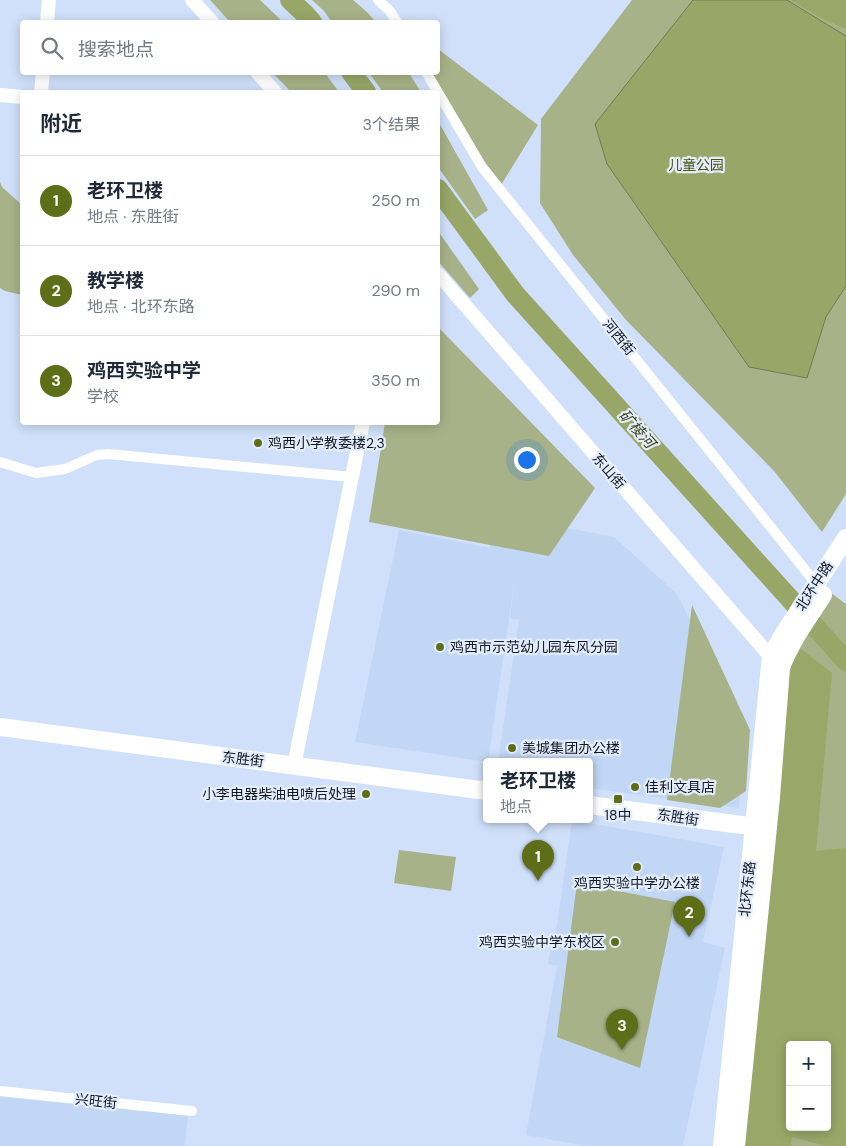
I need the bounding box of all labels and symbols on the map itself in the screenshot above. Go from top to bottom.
park label: 儿童公园 [668,156,724,174]
street label: 河西街 [599,315,639,359]
water label: 矿棱河 [615,406,661,455]
place label: 鸡西小学教委楼2,3 [268,434,385,452]
marker: 鸡西小学教委楼2,3 [252,437,264,449]
your location [514,447,540,473]
street label: 东山街 [588,449,630,493]
street label: 北环中路 [791,558,837,614]
place label: 鸡西市示范幼儿园东风分园 [450,638,618,656]
marker: 鸡西市示范幼儿园东风分园 [434,641,446,653]
place label: 美城集团办公楼 [522,739,620,757]
marker: 美城集团办公楼 [506,742,518,754]
street label: 东胜街 [221,748,265,770]
place label: 佳利文具店 [645,778,715,796]
marker: 佳利文具店 [629,781,641,793]
place label: 小李电器柴油电喷后处理 [202,785,356,803]
marker: 小李电器柴油电喷后处理 [360,788,372,800]
marker: 18中 [612,793,624,805]
street label: 东胜街 [656,805,700,829]
place label: 18中 [605,806,631,824]
pin: 1 [522,840,554,881]
street label: 北环东路 [735,860,759,918]
marker: 鸡西实验中学办公楼 [631,861,643,873]
place label: 鸡西实验中学办公楼 [574,874,700,892]
pin: 2 [673,896,705,937]
place label: 鸡西实验中学东校区 [479,933,605,951]
marker: 鸡西实验中学东校区 [609,936,621,948]
pin: 3 [606,1009,638,1050]
street label: 兴旺街 [74,1090,118,1112]

